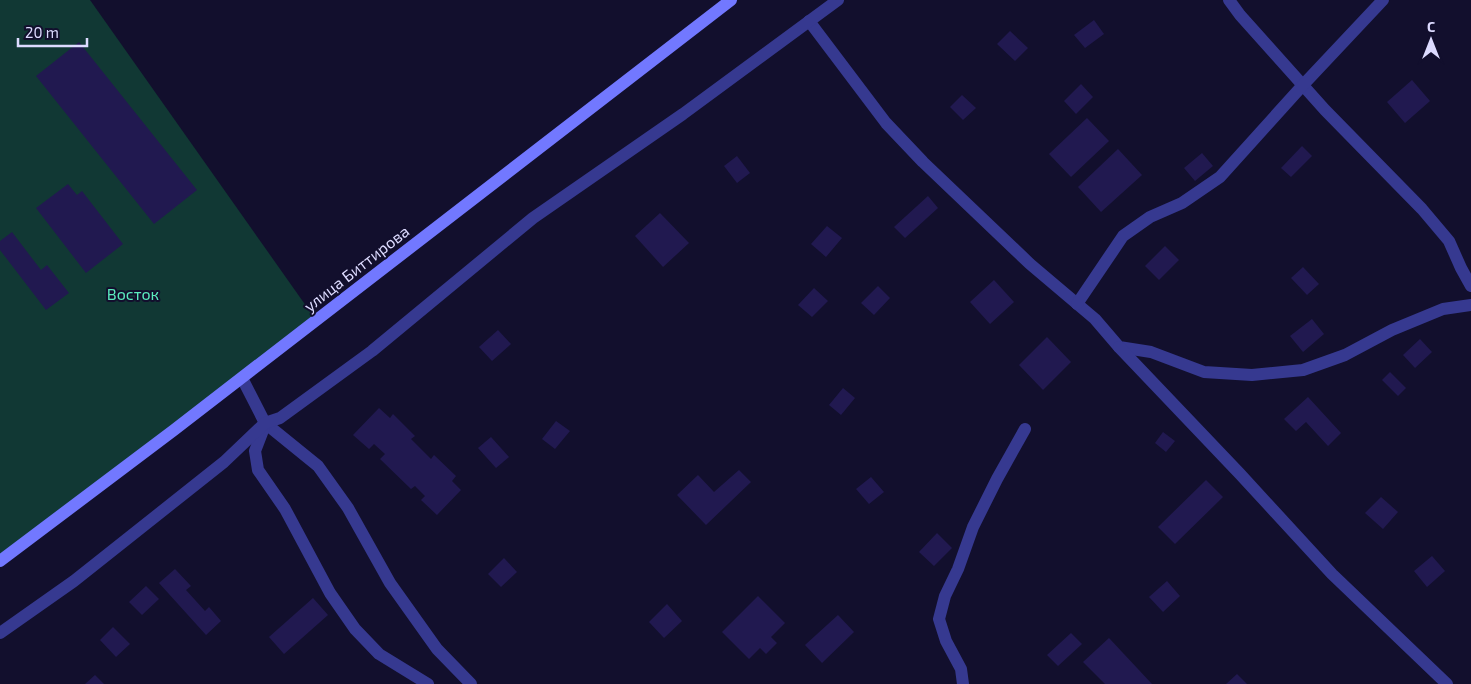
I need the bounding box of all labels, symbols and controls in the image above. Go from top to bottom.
scale bar [18,15,86,47]
north arrow [1406,15,1456,65]
text: С [1427,18,1435,35]
text: 20 m [25,23,59,41]
street label: улица Биттирова [300,221,413,316]
park label: Восток [107,284,160,303]

